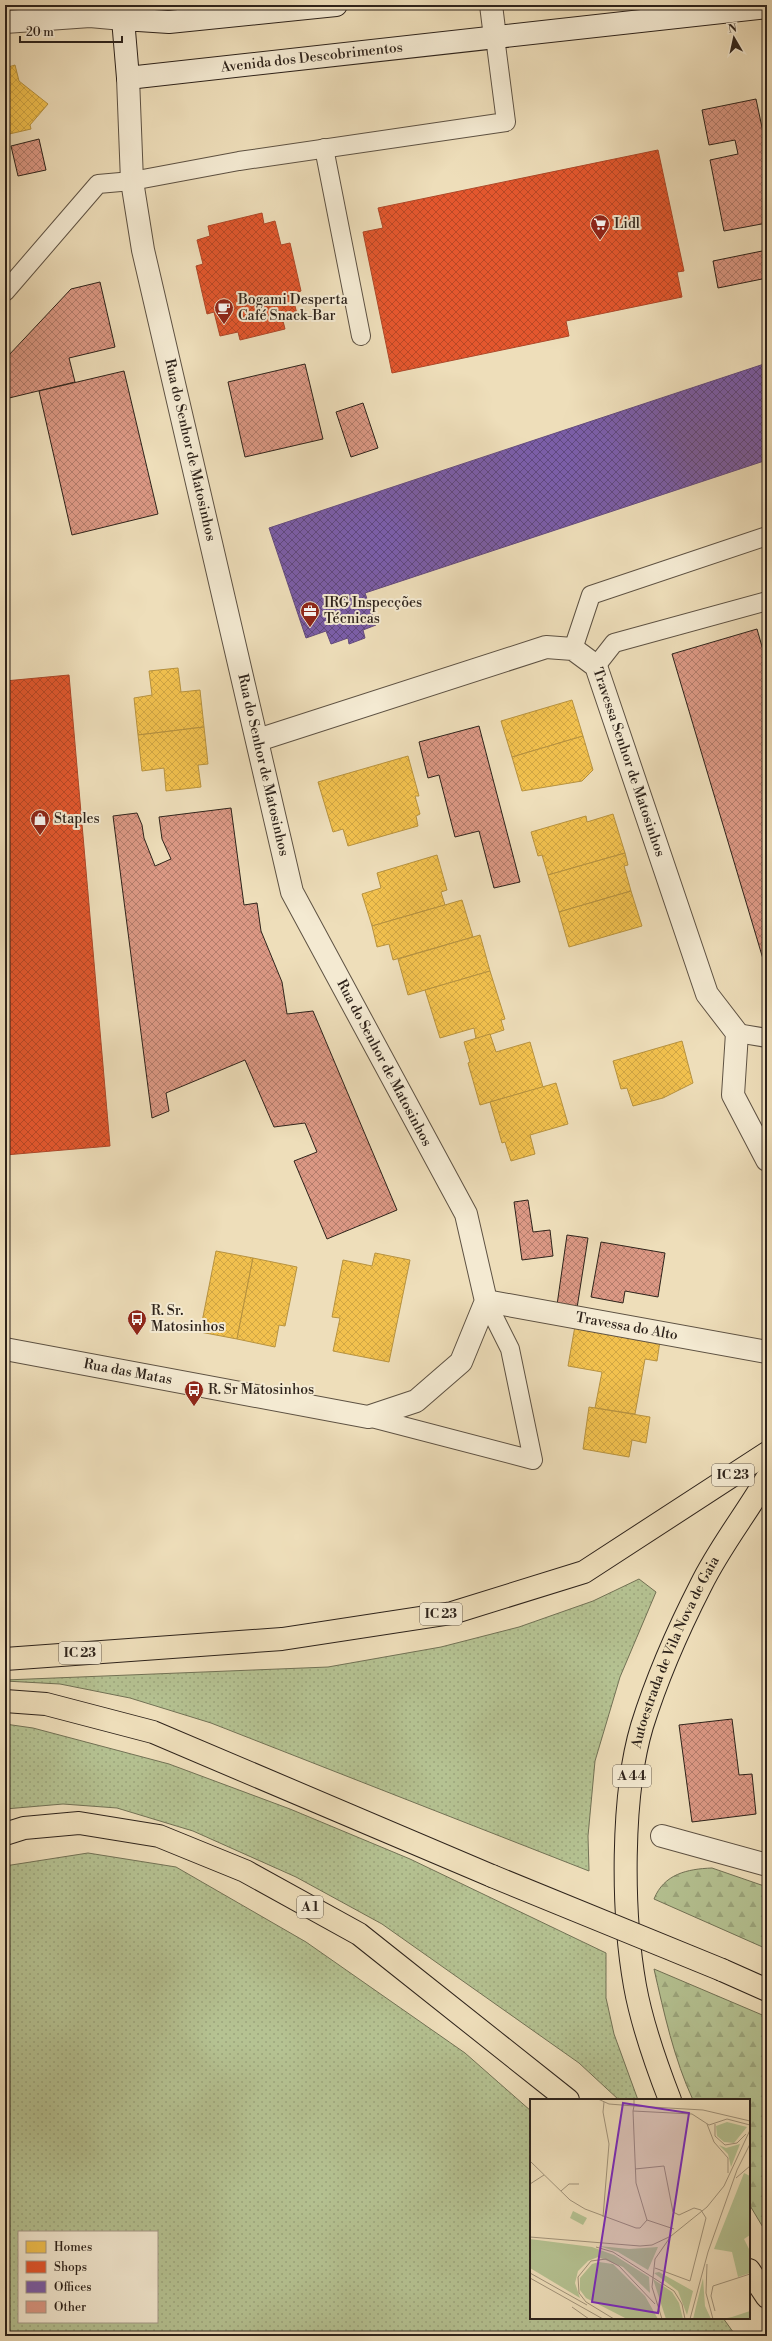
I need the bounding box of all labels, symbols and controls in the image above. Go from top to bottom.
scale bar [20,18,122,44]
north arrow [714,18,754,58]
text: N [727,21,738,37]
text: 20 m [26,25,54,40]
street label: Avenida dos Descobrimentos [219,39,404,77]
supermarket icon: Lidl [589,213,611,241]
place label: Lidl [614,215,640,233]
place label: Bogami Desperta Café Snack-Bar [237,291,349,325]
cafe icon: Bogami Desperta Café Snack-Bar [213,297,235,325]
street label: Rua do Senhor de Matosinhos [160,357,220,543]
place label: IRG Inspecções Técnicas [324,594,422,628]
office icon: IRG Inspecções Técnicas [299,600,321,628]
street label: Travessa Senhor de Matosinhos [588,665,669,859]
street label: Rua do Senhor de Matosinhos [233,672,293,858]
shop icon: Staples [29,808,51,836]
place label: Staples [54,810,100,828]
street label: Rua do Senhor de Matosinhos [332,976,436,1150]
place label: R. Sr. Matosinhos [151,1302,225,1336]
bus stop icon: R. Sr. Matosinhos [126,1308,148,1336]
street label: Travessa do Alto [574,1308,679,1345]
street label: Rua das Matas [82,1355,174,1389]
bus stop icon: R. Sr Matosinhos [183,1379,205,1407]
place label: R. Sr Matosinhos [208,1381,314,1399]
road number: IC 23 [712,1464,754,1486]
street label: Autoestrada de Vila Nova de Gaia [627,1552,724,1751]
road number: IC 23 [420,1603,462,1625]
road number: IC 23 [59,1642,101,1664]
road number: A 44 [613,1765,651,1787]
road number: A 1 [297,1896,323,1918]
inset map [530,2099,750,2319]
legend [18,2231,158,2323]
text: Homes [54,2240,92,2255]
text: Shops [54,2260,87,2275]
text: Offices [54,2280,92,2295]
text: Other [54,2300,86,2315]

